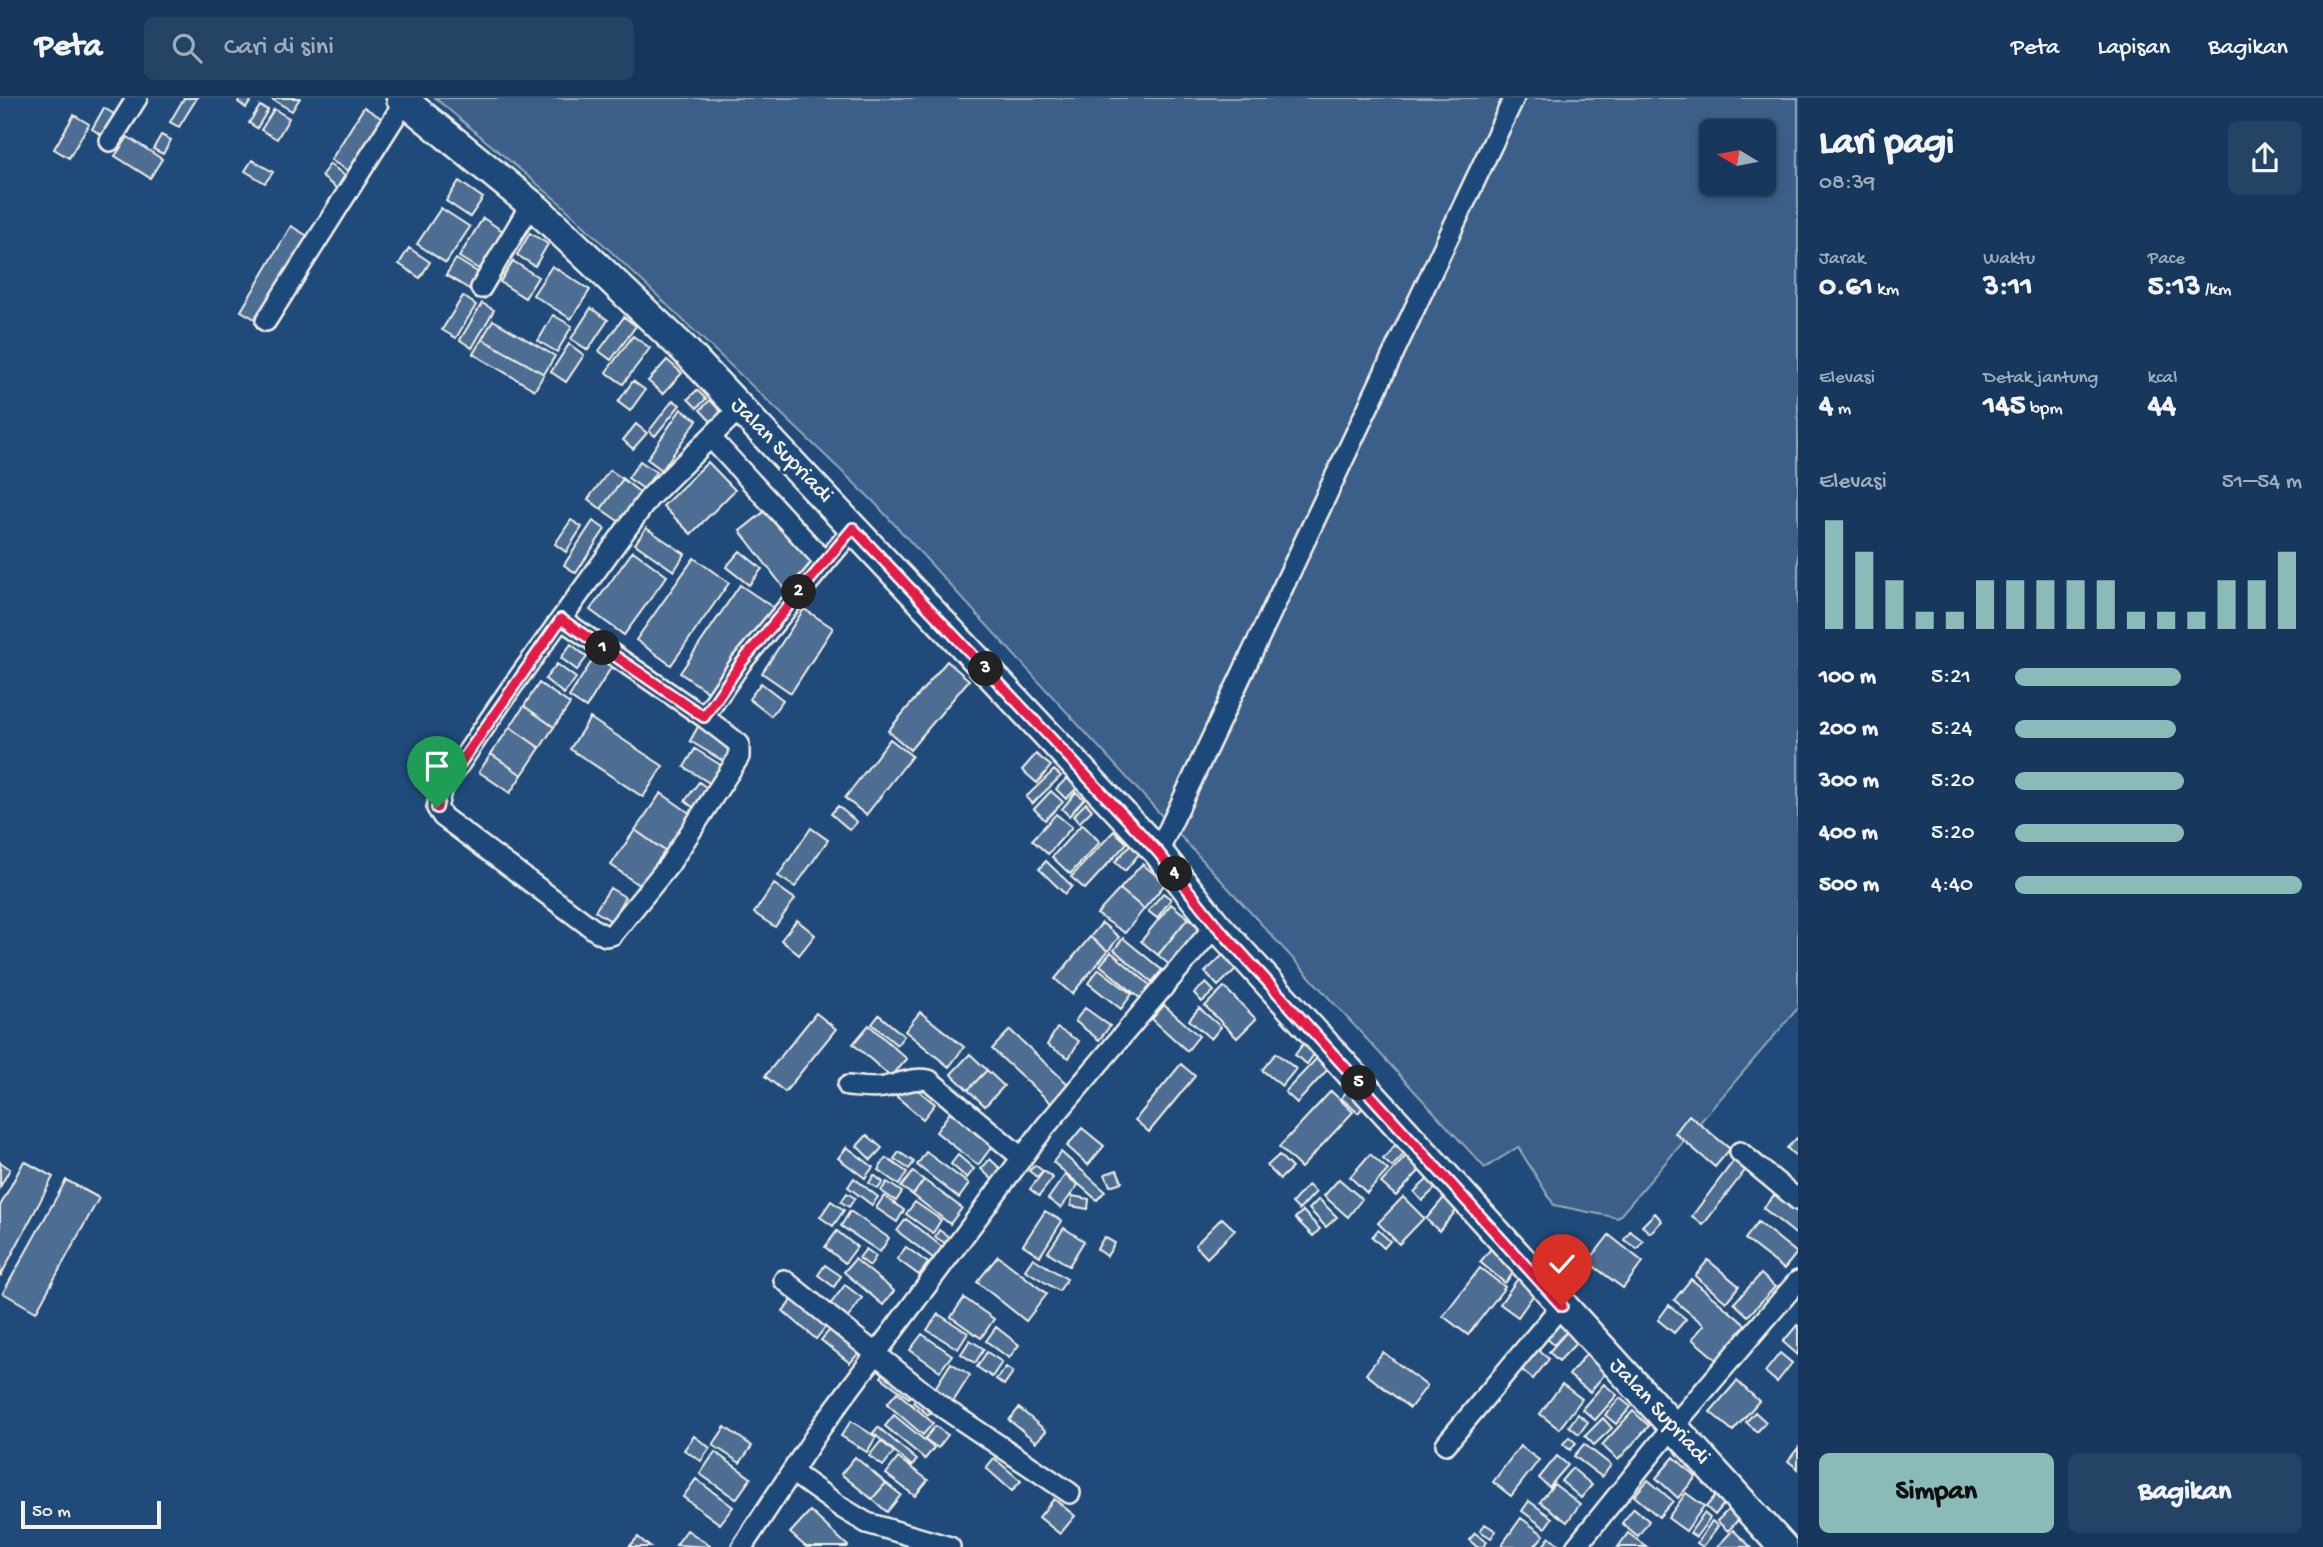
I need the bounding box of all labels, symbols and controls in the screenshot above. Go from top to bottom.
search box [144,17,634,80]
text: Peta [35,29,102,67]
icon: search [168,29,206,67]
text: Cari di sini [224,33,334,64]
text: Peta [2011,34,2059,63]
text: Lapisan [2097,34,2170,63]
text: Bagikan [2208,34,2288,63]
north arrow [1699,119,1776,196]
map controls [1699,119,1776,196]
button: share [2228,121,2302,195]
text: Lari pagi [1819,122,1954,166]
text: 08:39 [1819,170,1875,197]
text: Jarak [1819,248,1865,271]
text: Waktu [1983,248,2035,271]
text: Pace [2148,248,2185,271]
text: 0.61 [1819,271,1873,306]
text: 3:11 [1983,271,2033,306]
text: 5:13 [2148,271,2201,306]
text: km [1873,279,1899,302]
text: /km [2201,279,2232,302]
text: Elevasi [1819,367,1875,390]
text: Detak jantung [1983,367,2098,390]
text: kcal [2148,367,2177,390]
text: 4 [1819,390,1833,425]
text: 145 [1983,390,2025,425]
text: 44 [2148,390,2176,425]
street label: Jalan Supriadi [724,393,838,509]
text: m [1833,398,1851,421]
text: bpm [2025,398,2063,421]
text: Elevasi [1819,469,1887,496]
text: 51–54 m [2222,469,2302,496]
pin: 2 [782,574,816,610]
text: 2 [794,580,803,603]
pin: 1 [586,630,620,666]
text: 1 [599,636,606,659]
pin: 3 [968,652,1004,686]
text: 3 [981,657,990,680]
text: 100 m [1819,664,1876,691]
text: 5:21 [1931,664,1971,691]
text: 200 m [1819,716,1878,743]
text: 5:24 [1931,716,1972,743]
pin [407,736,467,808]
icon: arrive [418,747,456,785]
text: 300 m [1819,768,1879,795]
text: 5:20 [1931,768,1975,795]
text: 400 m [1819,820,1878,847]
text: 5:20 [1931,820,1975,847]
pin: 4 [1158,856,1192,892]
text: 4 [1170,862,1179,885]
text: 500 m [1819,872,1879,899]
text: 4:40 [1931,872,1973,899]
pin: 5 [1342,1066,1376,1100]
text: 5 [1354,1071,1364,1094]
pin [1532,1234,1592,1306]
icon: check [1543,1245,1581,1283]
street label: Jalan Supriadi [1603,1353,1715,1471]
button: Simpan [1819,1453,2054,1533]
button: Bagikan [2068,1453,2302,1533]
scale bar [21,1498,161,1530]
text: 50 m [32,1501,71,1524]

